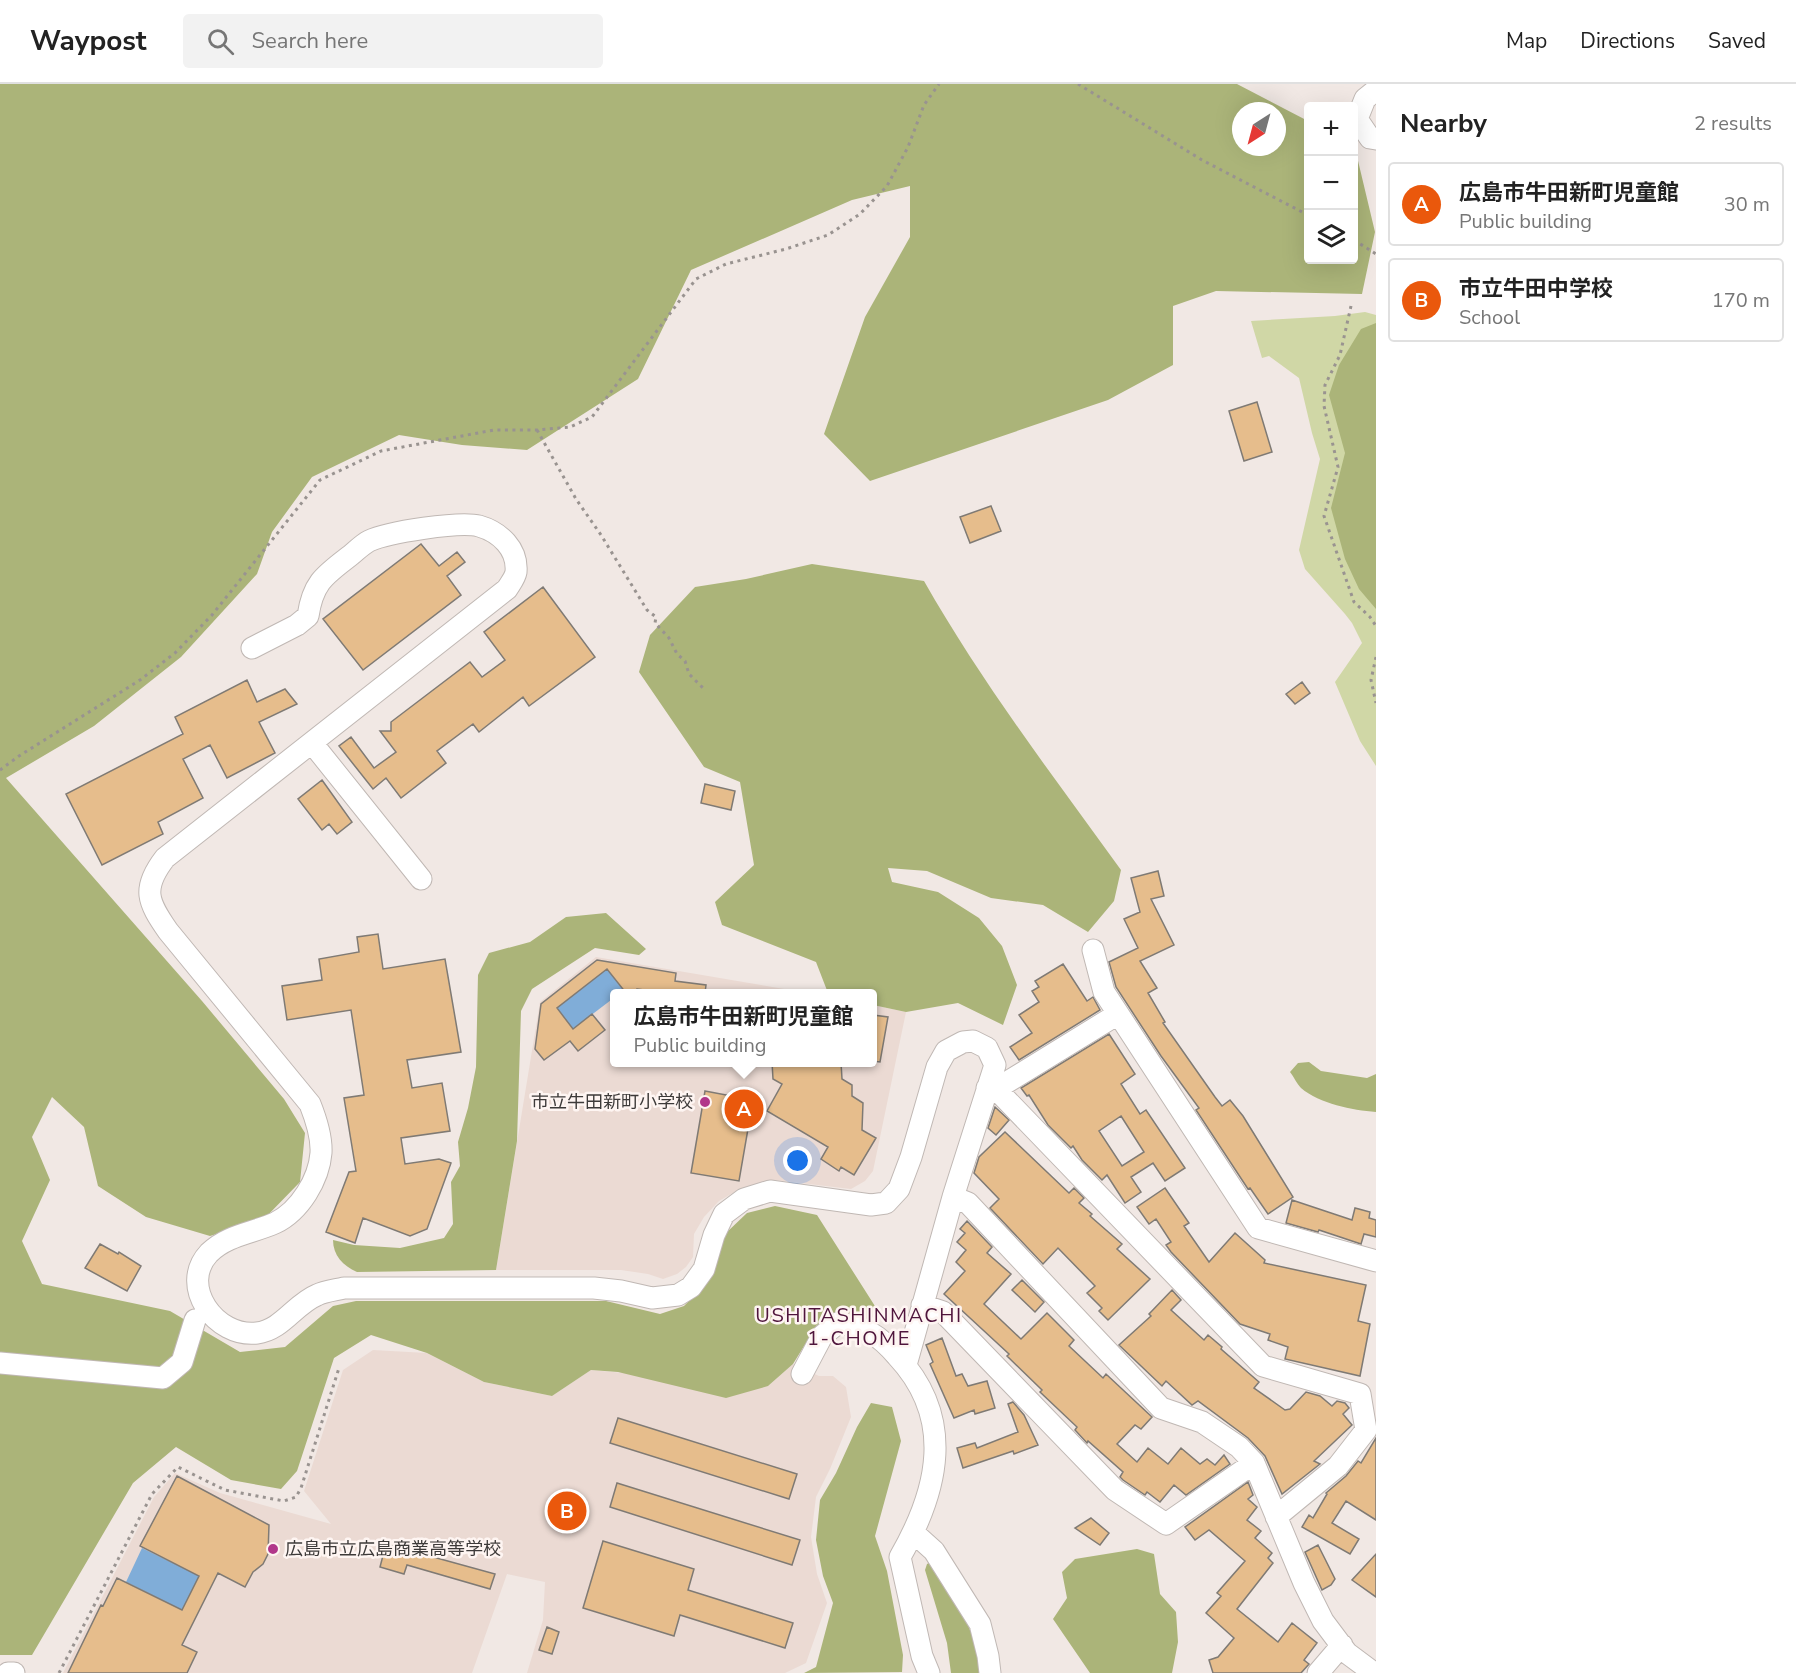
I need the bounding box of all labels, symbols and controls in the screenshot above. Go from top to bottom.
search box [183,14,603,68]
text: Waypost [30,22,147,60]
icon: search [204,25,237,58]
text: Search here [252,26,368,56]
text: Map [1506,27,1547,55]
text: Directions [1580,27,1675,55]
text: Saved [1708,27,1766,55]
north arrow [1232,102,1286,156]
map controls [1304,102,1358,264]
button: + [1304,102,1358,156]
text: Nearby [1400,106,1487,141]
text: 2 results [1694,110,1772,137]
button: − [1304,156,1358,210]
text: 広島市牛田新町児童館 [1459,178,1679,208]
text: A [1414,191,1429,218]
text: 30 m [1724,191,1770,218]
text: Public building [1459,208,1592,235]
button: layers [1304,210,1358,264]
text: 市立牛田中学校 [1459,274,1613,304]
text: B [1415,287,1428,314]
text: 170 m [1712,287,1770,314]
text: School [1459,304,1520,331]
popup [610,989,877,1067]
text: 広島市牛田新町児童館 [633,1002,854,1032]
text: Public building [633,1032,767,1059]
pin: A [724,1086,764,1132]
place label: 市立牛田新町小学校 [531,1090,693,1114]
marker: 市立牛田新町小学校 [698,1095,712,1109]
your location [783,1146,812,1175]
district label: USHITASHINMACHI 1-CHOME [755,1302,963,1352]
pin: B [548,1488,586,1534]
place label: 広島市立広島商業高等学校 [285,1537,501,1561]
marker: 広島市立広島商業高等学校 [266,1542,280,1556]

